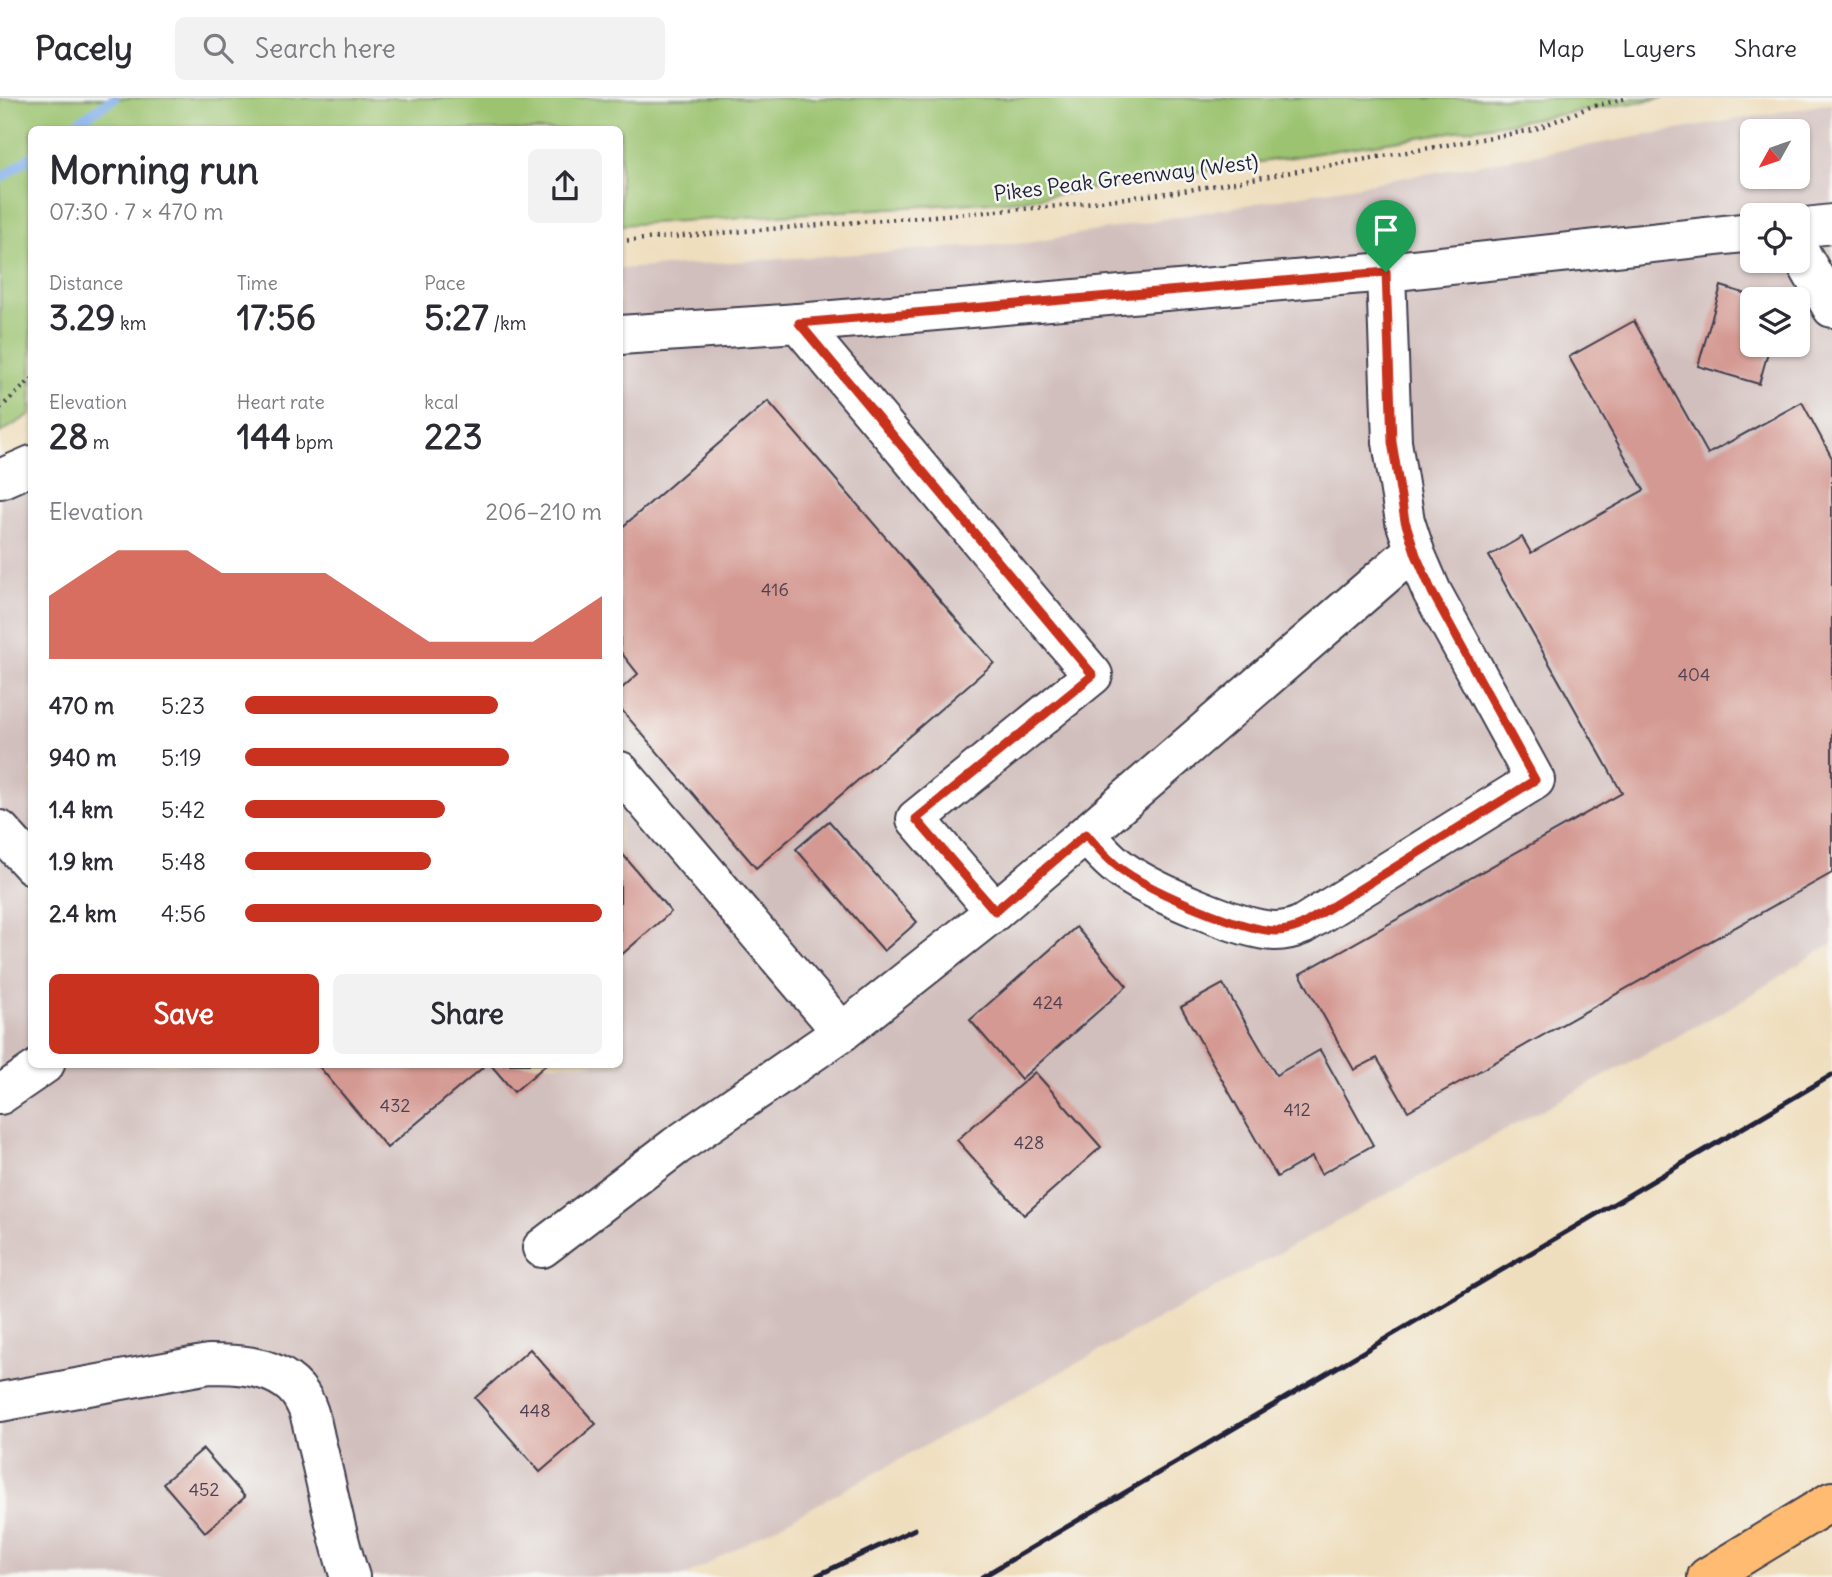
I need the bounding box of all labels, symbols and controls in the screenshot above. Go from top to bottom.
search box [175,17,665,80]
text: Pacely [35,27,133,69]
icon: search [199,29,237,67]
text: Search here [255,32,396,65]
text: Map [1538,33,1584,63]
text: Layers [1622,33,1696,63]
text: Share [1734,33,1797,63]
north arrow [1740,119,1810,189]
map controls [1740,119,1810,357]
text: Morning run [49,147,259,194]
street label: Pikes Peak Greenway (West) [992,148,1260,207]
button: share [528,149,602,223]
text: 07:30 · 7 × 470 m [49,197,223,226]
pin [1356,200,1416,272]
button: locate [1740,203,1810,273]
icon: arrive [1367,211,1405,249]
text: Distance [49,271,123,295]
text: Time [237,271,278,295]
text: Pace [424,271,466,295]
button: layers [1740,287,1810,357]
text: 3.29 [49,295,115,339]
text: 17:56 [237,295,316,339]
text: 5:27 [424,295,489,339]
text: km [115,311,146,335]
text: /km [489,311,526,335]
text: Elevation [49,390,127,414]
text: Heart rate [237,390,325,414]
text: kcal [424,390,459,414]
text: 28 [49,414,88,458]
text: 144 [237,414,291,458]
text: 223 [424,414,483,458]
text: m [88,430,110,454]
text: bpm [291,430,334,454]
text: Elevation [49,497,143,526]
text: 206–210 m [485,497,602,526]
house number: 416 [761,578,789,601]
house number: 404 [1678,663,1710,686]
text: 470 m [49,691,114,720]
text: 5:23 [161,691,205,720]
text: 940 m [49,743,116,772]
text: 5:19 [161,743,202,772]
text: 1.4 km [49,795,113,824]
text: 5:42 [161,795,205,824]
text: 1.9 km [49,847,114,876]
text: 5:48 [161,847,206,876]
text: 2.4 km [49,899,117,928]
text: 4:56 [161,899,206,928]
button: Save [49,974,319,1054]
button: Share [333,974,602,1054]
house number: 424 [1033,991,1063,1014]
house number: 432 [380,1094,410,1117]
house number: 412 [1283,1098,1311,1121]
house number: 428 [1014,1131,1044,1154]
house number: 448 [519,1399,551,1422]
house number: 452 [189,1478,219,1501]

